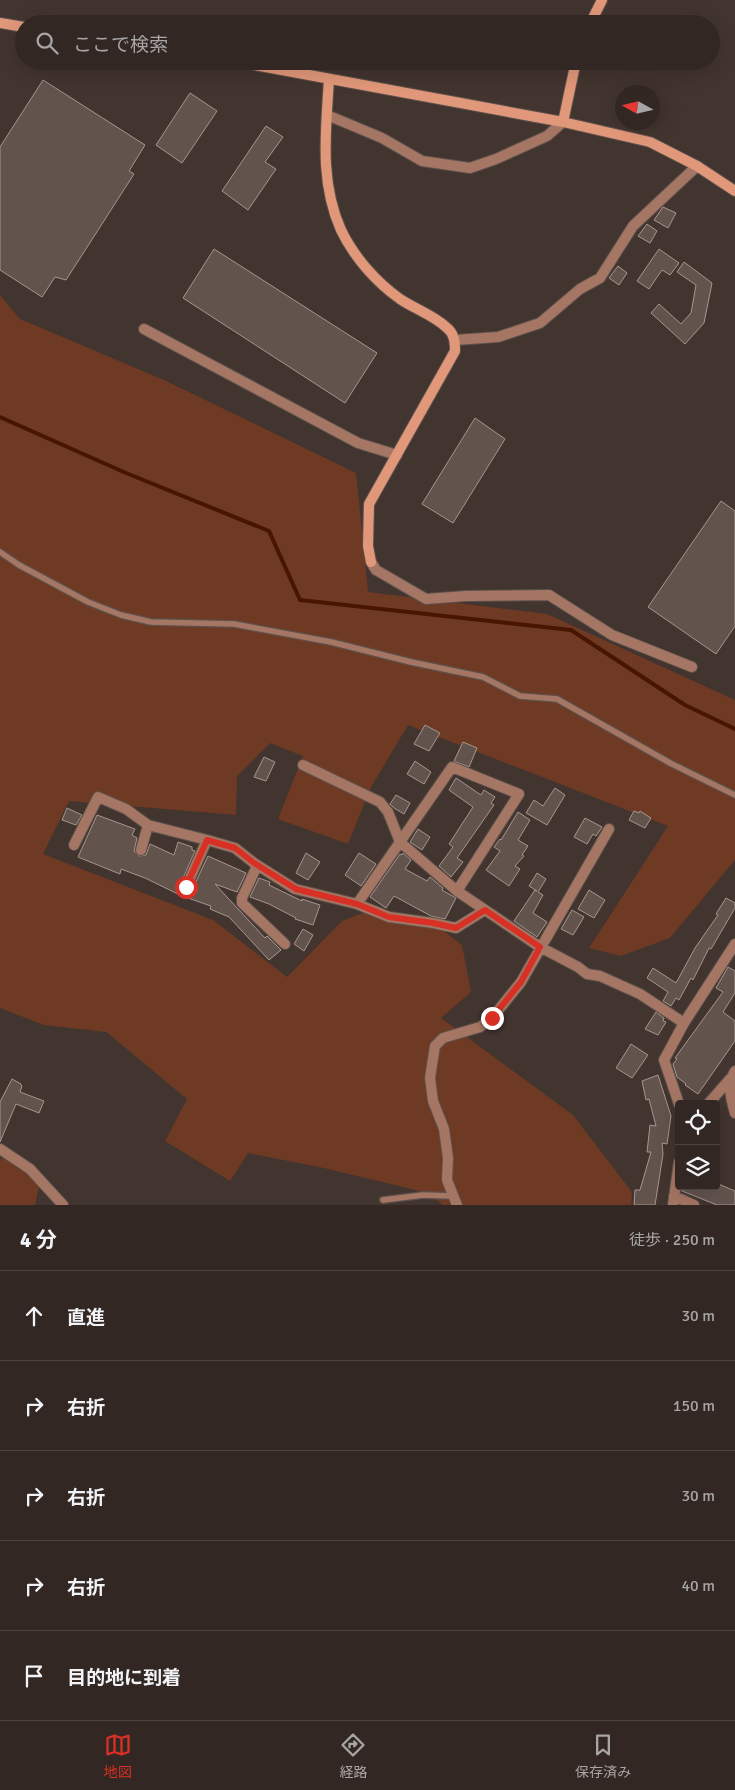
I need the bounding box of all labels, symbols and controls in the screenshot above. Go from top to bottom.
search box [15,15,720,70]
icon: search [33,29,61,57]
text: ここで検索 [73,33,168,57]
north arrow [615,85,660,130]
route start [175,876,198,899]
route end [481,1007,504,1030]
map controls [675,1100,720,1190]
button: locate [675,1100,720,1145]
button: layers [675,1145,720,1190]
text: 4 分 [20,1227,57,1253]
text: 徒歩 · 250 m [629,1230,715,1250]
icon: ahead [20,1302,48,1330]
text: 直進 [67,1306,105,1330]
text: 30 m [681,1306,715,1326]
icon: right [20,1392,48,1420]
text: 右折 [67,1396,105,1420]
text: 150 m [673,1396,715,1416]
icon: right [20,1482,48,1510]
text: 右折 [67,1486,105,1510]
text: 30 m [681,1486,715,1506]
icon: right [20,1572,48,1600]
text: 右折 [67,1576,105,1600]
text: 40 m [681,1576,715,1596]
icon: arrive [20,1662,48,1690]
text: 目的地に到着 [67,1666,181,1690]
tab: 地図 [104,1731,132,1781]
tab: 経路 [339,1731,367,1781]
tab: 保存済み [575,1731,631,1781]

